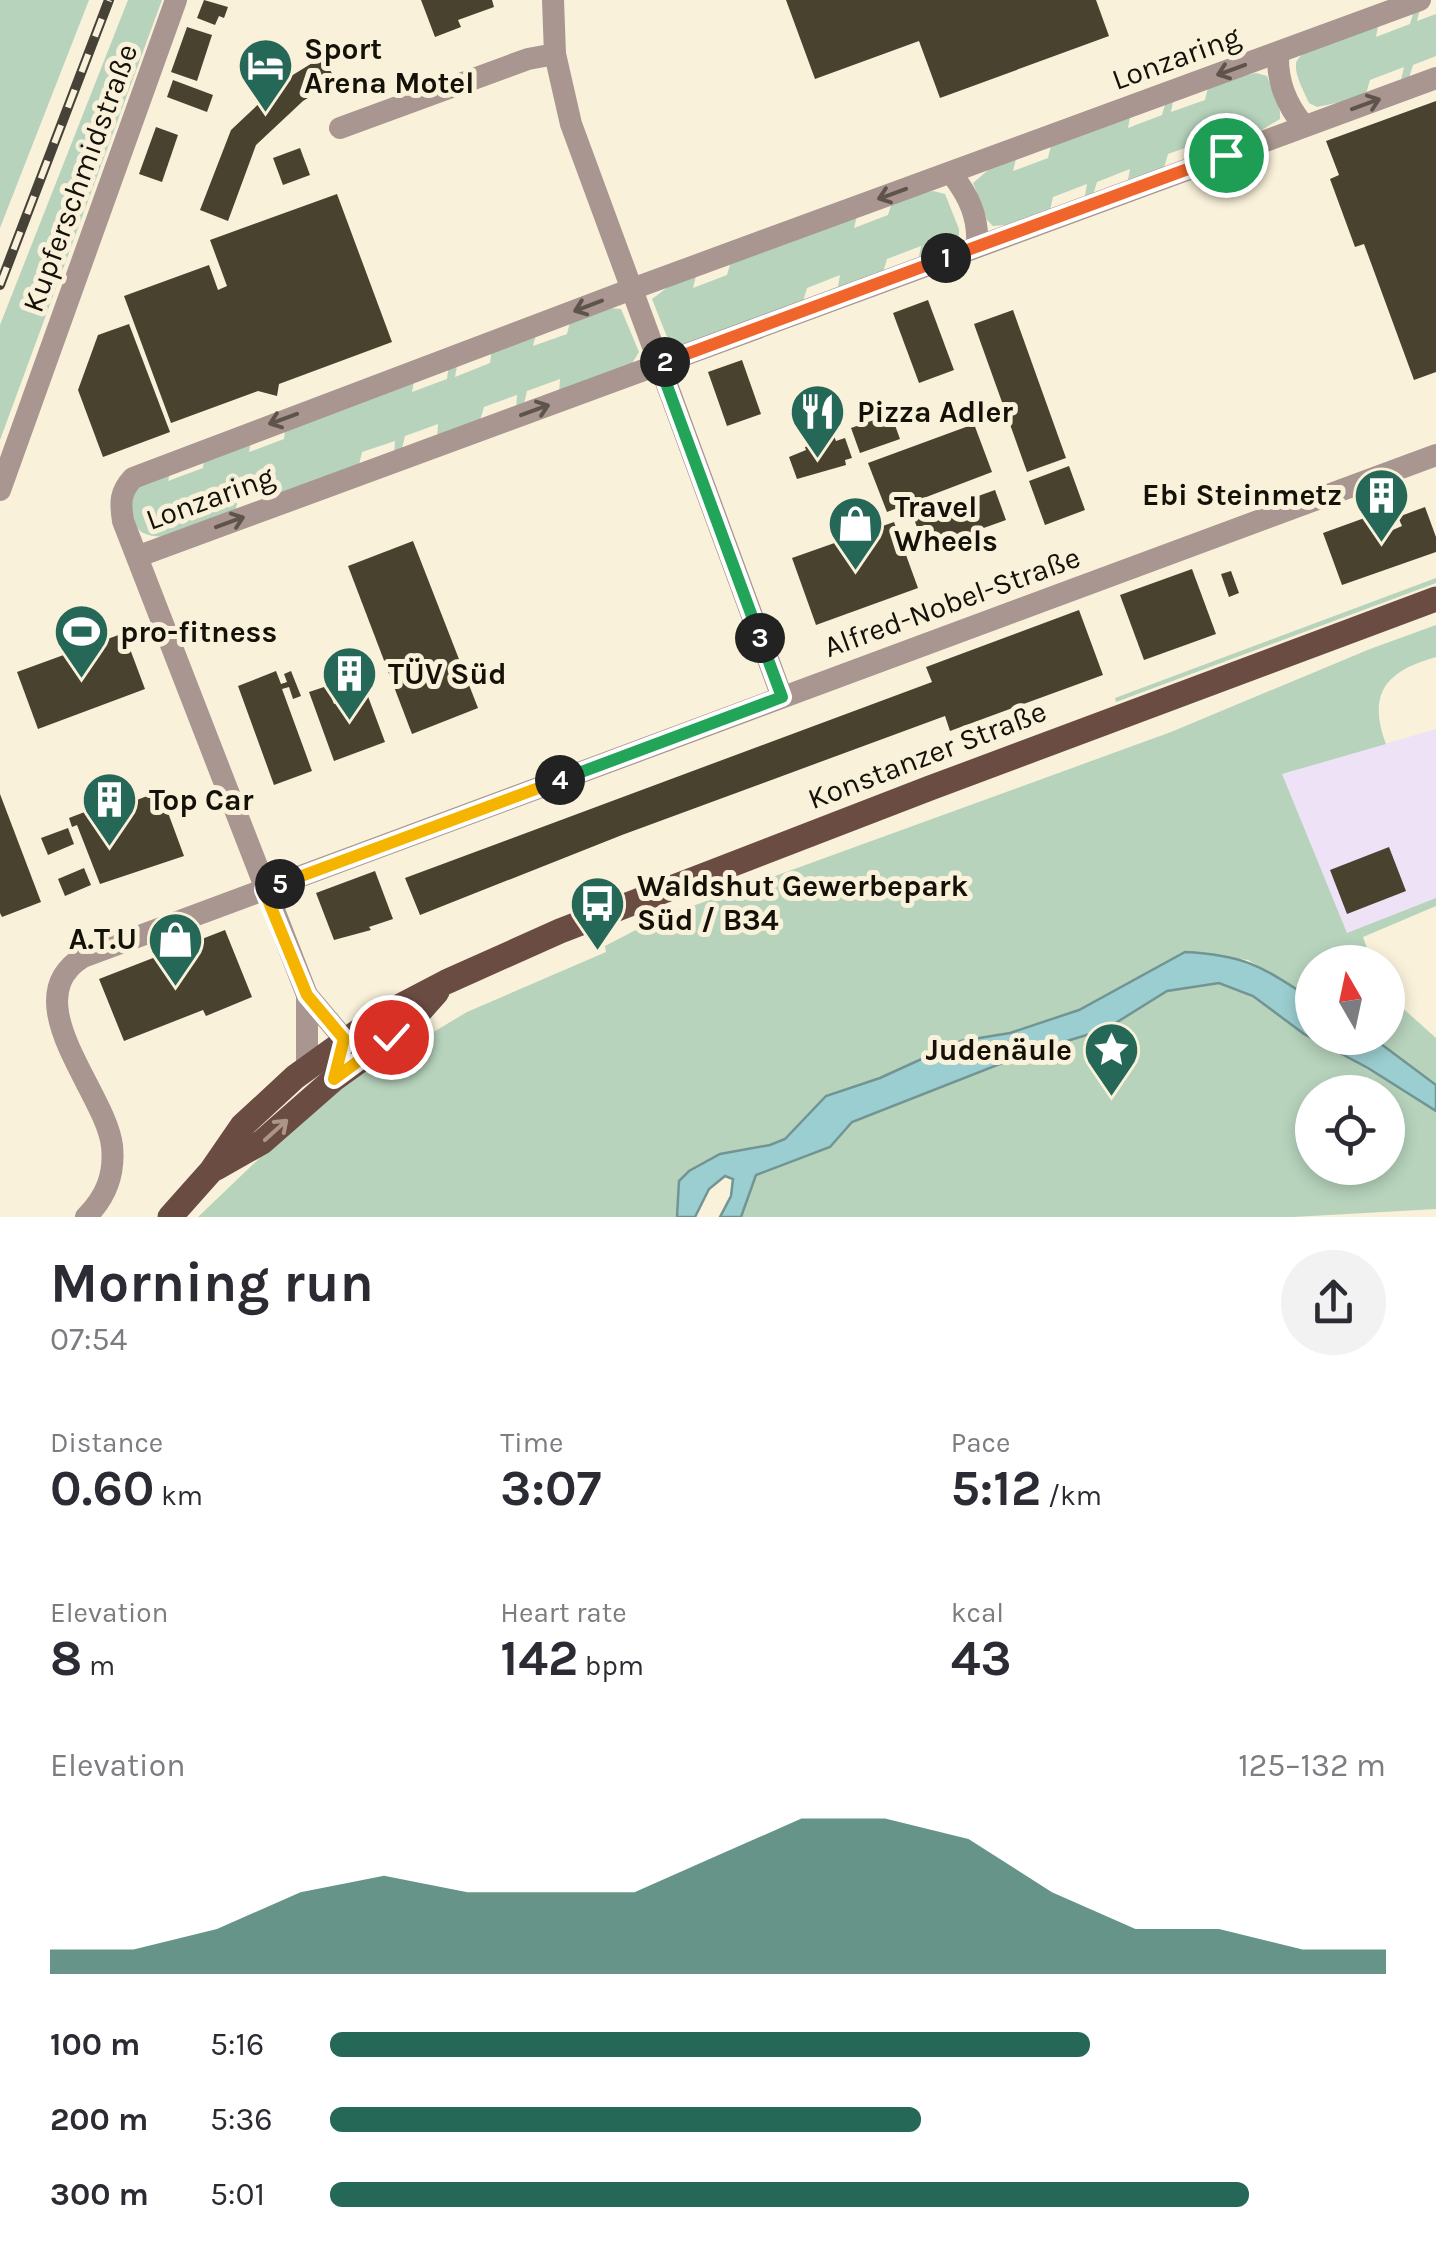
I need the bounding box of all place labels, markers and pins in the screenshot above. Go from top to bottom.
place label: Sport Arena Motel [304,31,474,101]
hotel icon: Sport Arena Motel [235,36,295,115]
pin [1184,113,1269,198]
pin: 1 [921,233,971,283]
pin: 2 [640,337,690,387]
restaurant icon: Pizza Adler [788,382,848,461]
place label: Pizza Adler [857,394,1013,430]
building icon: Ebi Steinmetz [1351,465,1411,544]
place label: Ebi Steinmetz [1142,477,1342,513]
place label: Travel Wheels [894,489,998,559]
shop icon: Travel Wheels [825,494,885,573]
sports icon: pro-fitness [51,602,111,681]
pin: 3 [735,613,785,663]
place label: pro-fitness [120,614,277,650]
building icon: TÜV Süd [319,644,379,723]
place label: TÜV Süd [388,656,507,692]
pin: 4 [535,755,585,805]
building icon: Top Car [80,770,140,849]
place label: Top Car [149,782,254,818]
pin: 5 [255,859,305,909]
place label: Waldshut Gewerbepark Süd / B34 [637,868,969,938]
bus stop icon: Waldshut Gewerbepark Süd / B34 [568,873,628,952]
shop icon: A.T.U [146,909,206,988]
place label: A.T.U [69,921,137,957]
pin [349,995,434,1080]
place icon: Judenäule [1081,1020,1141,1099]
place label: Judenäule [925,1032,1072,1068]

